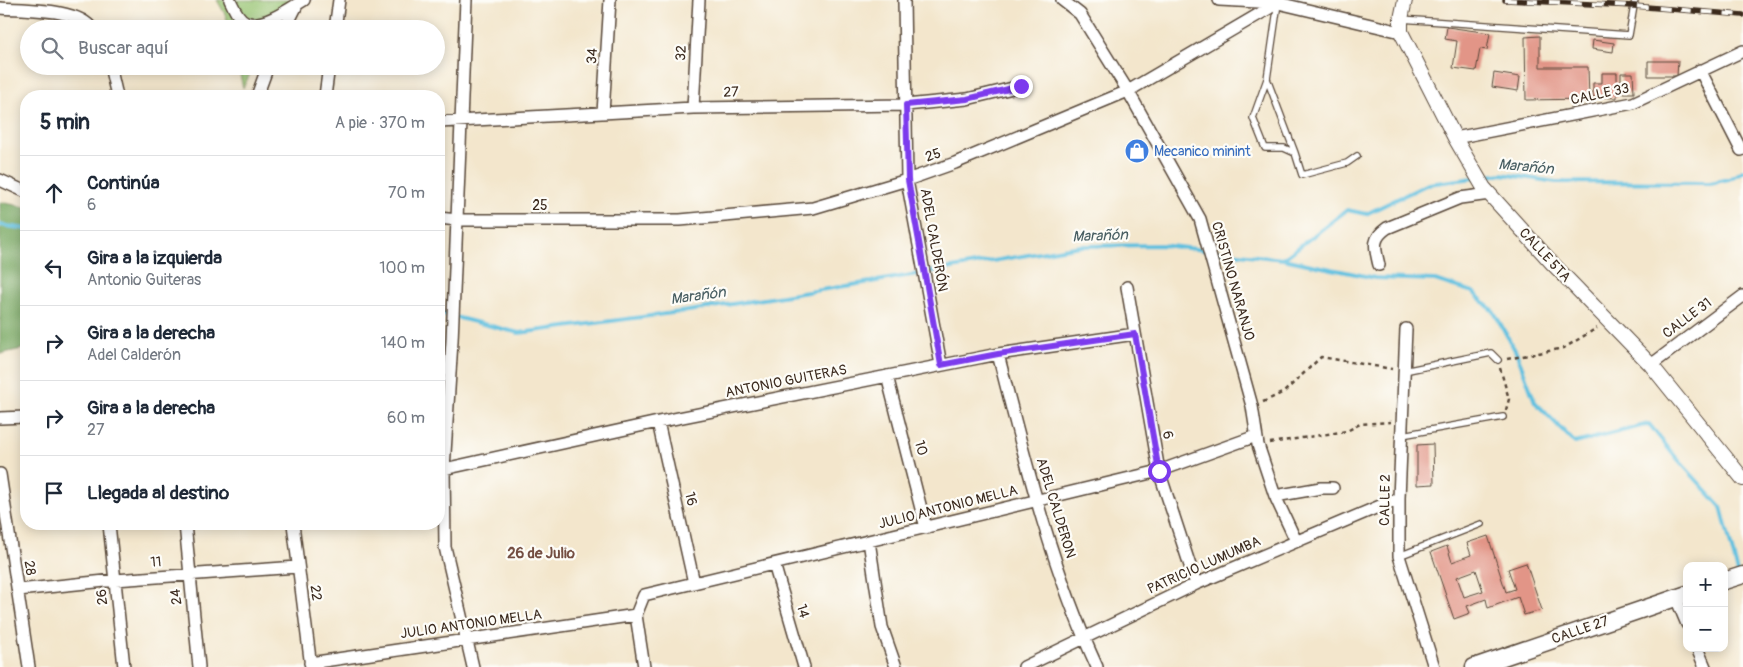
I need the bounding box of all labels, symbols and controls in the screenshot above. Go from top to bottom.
search box [20,20,445,75]
icon: search [38,34,66,62]
text: Buscar aquí [78,36,169,60]
street label: 32 [672,45,690,61]
street label: 34 [583,47,601,65]
route end [1010,75,1033,98]
street label: CALLE 33 [1569,79,1631,108]
street label: 27 [723,83,739,101]
text: 5 min [40,109,90,136]
text: A pie · 370 m [335,113,425,133]
shop icon: Mecanico minint [1124,138,1150,164]
place label: Mecanico minint [1154,143,1251,160]
street label: 25 [923,144,943,166]
water label: Marañón [1498,155,1556,179]
text: Continúa [87,171,160,195]
icon: ahead [40,179,68,207]
text: 70 m [388,183,425,203]
street label: ADEL CALDERÓN [917,187,952,293]
text: 6 [87,195,96,215]
street label: 25 [532,197,548,214]
street label: CRISTINO NARANJO [1208,220,1258,342]
street label: CALLE 5TA [1516,224,1574,286]
water label: Marañón [1072,225,1130,246]
text: Gira a la izquierda [87,246,222,270]
icon: left [40,254,68,282]
text: 100 m [379,258,425,278]
text: Antonio Guiteras [87,270,201,290]
water label: Marañón [669,283,728,309]
street label: CALLE 31 [1659,294,1715,342]
text: Gira a la derecha [87,321,215,345]
icon: right [40,329,68,357]
text: 140 m [381,333,425,353]
text: Adel Calderón [87,345,181,365]
street label: ANTONIO GUITERAS [724,361,848,401]
text: Gira a la derecha [87,396,215,420]
icon: right [40,404,68,432]
text: 60 m [387,408,425,428]
text: 27 [87,420,104,440]
street label: 6 [1159,430,1177,440]
street label: 10 [911,439,931,457]
street label: ADEL CALDERON [1033,456,1079,560]
route start [1148,460,1171,483]
street label: CALLE 2 [1376,474,1394,526]
icon: arrive [40,479,68,507]
text: Llegada al destino [87,481,229,505]
street label: JULIO ANTONIO MELLA [877,482,1019,532]
street label: 16 [681,490,701,508]
street label: PATRICIO LUMUMBA [1145,532,1263,598]
district label: 26 de Julio [507,544,575,563]
street label: 11 [150,553,162,571]
street label: 28 [20,559,40,577]
map controls [1683,562,1728,652]
button: + [1683,562,1728,607]
street label: 22 [306,584,326,602]
street label: 26 [93,588,111,606]
street label: 24 [167,588,185,606]
street label: 14 [793,602,813,620]
street label: JULIO ANTONIO MELLA [399,606,543,642]
button: − [1683,607,1728,652]
street label: CALLE 27 [1549,612,1611,648]

